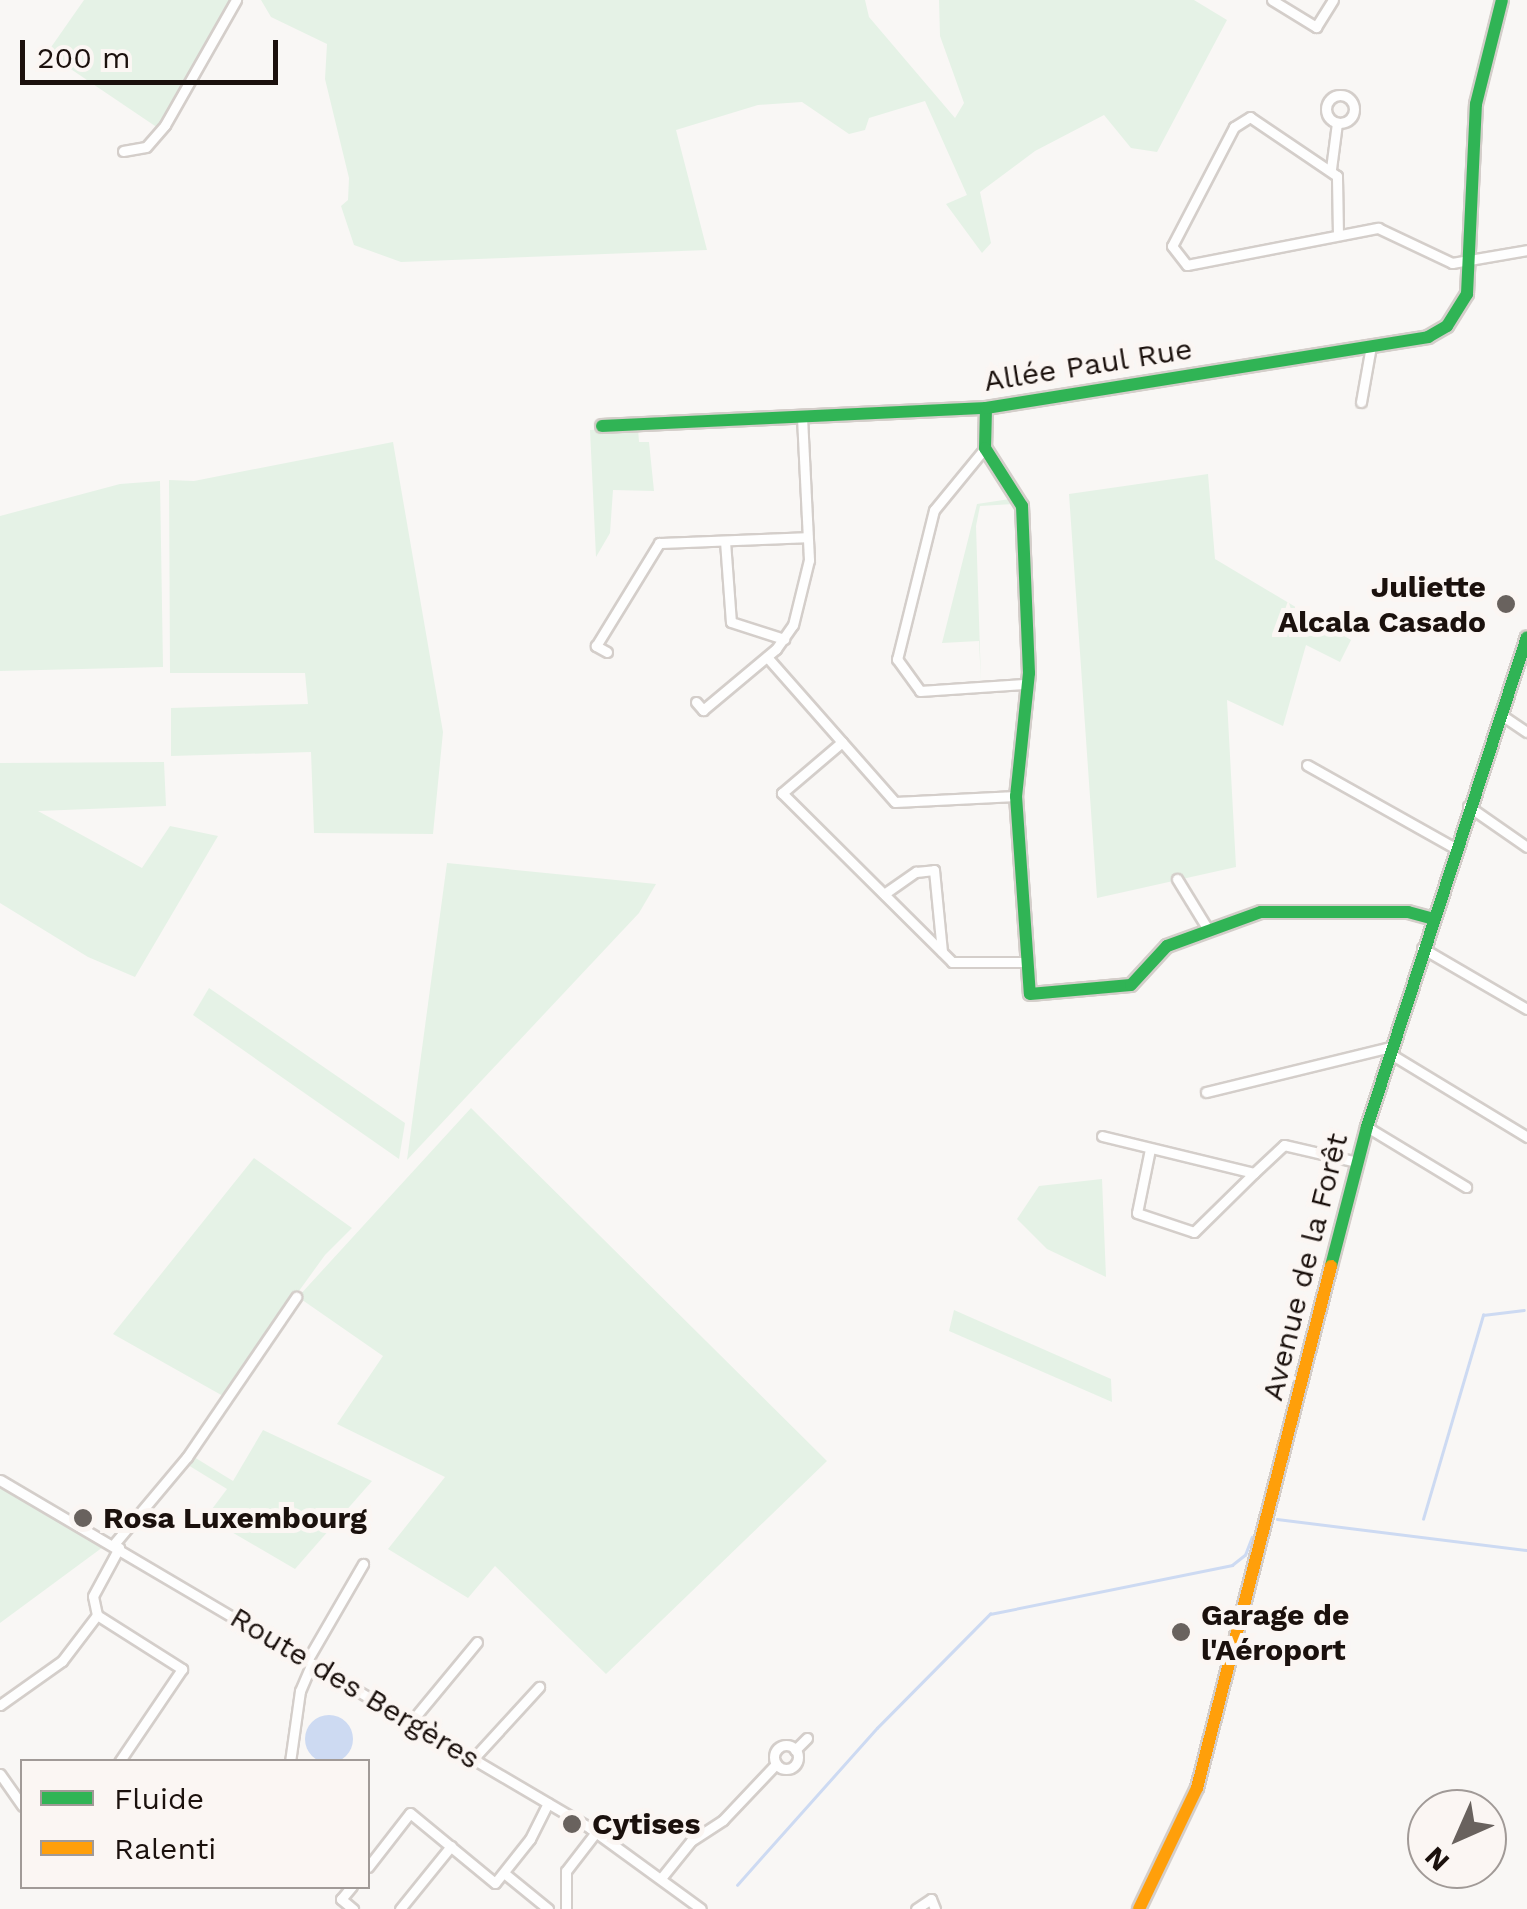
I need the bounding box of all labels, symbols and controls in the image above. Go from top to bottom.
scale bar [25,20,282,82]
text: 200 m [37,40,131,75]
street label: Allée Paul Rue [981,331,1195,399]
place label: Juliette Alcala Casado [1278,569,1486,640]
marker: Juliette Alcala Casado [1495,593,1517,615]
street label: Avenue de la Forêt [1254,1129,1356,1405]
place label: Rosa Luxembourg [103,1500,367,1536]
marker: Rosa Luxembourg [72,1507,94,1529]
place label: Garage de l'Aéroport [1201,1597,1349,1668]
street label: Route des Bergères [224,1599,486,1777]
marker: Garage de l'Aéroport [1170,1621,1192,1643]
legend [20,1759,370,1889]
text: Fluide [114,1781,204,1816]
north arrow [1407,1789,1507,1889]
place label: Cytises [592,1806,700,1842]
marker: Cytises [561,1813,583,1835]
text: Ralenti [114,1831,216,1866]
text: N [1418,1840,1456,1878]

